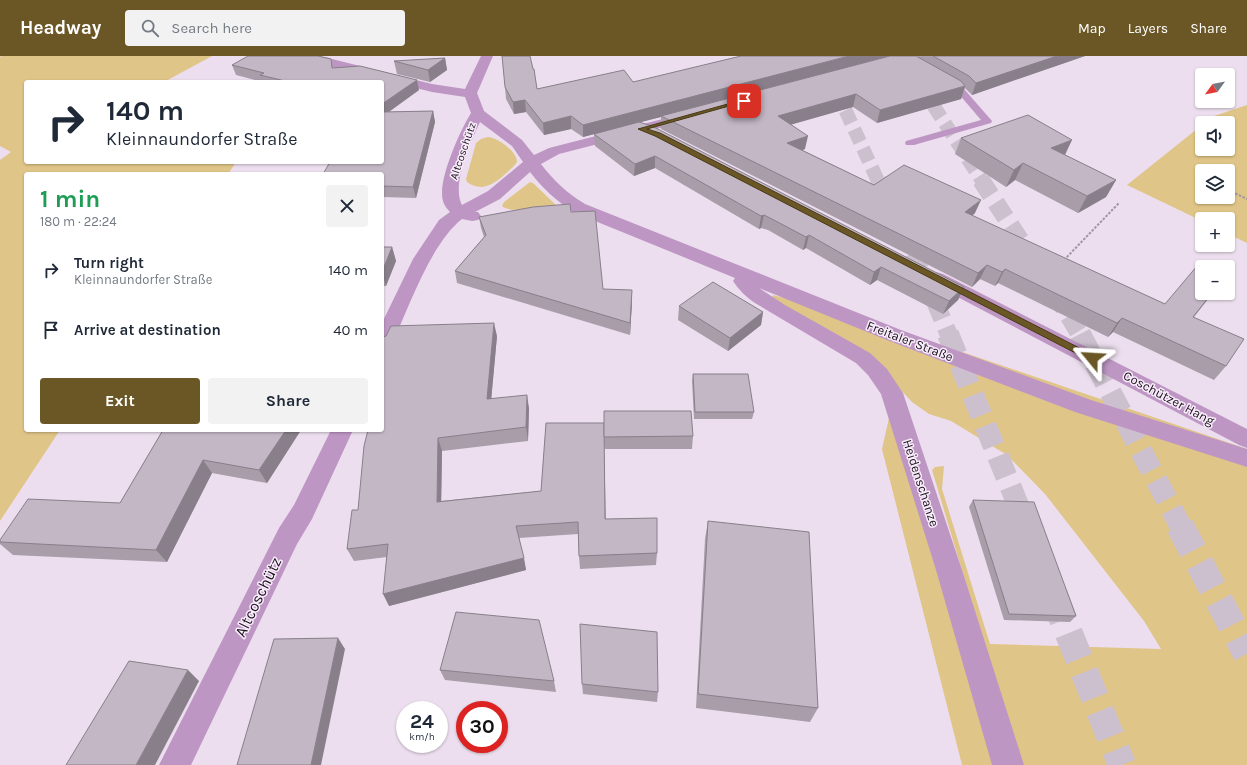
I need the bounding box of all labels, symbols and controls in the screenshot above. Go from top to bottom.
search box [125,10,405,46]
text: Headway [20,17,101,39]
icon: search [139,17,161,39]
text: Search here [171,19,252,37]
text: Map [1078,20,1106,37]
text: Layers [1128,20,1168,37]
text: Share [1190,20,1227,37]
north arrow [1195,68,1235,108]
map controls [1195,68,1235,300]
pin [727,84,761,118]
icon: arrive [733,90,755,112]
text: 140 m [106,94,184,127]
icon: right [40,96,92,148]
button: sound [1195,116,1235,156]
street label: Altcoschütz [447,121,479,181]
text: Kleinnaundorfer Straße [106,128,298,150]
button: layers [1195,164,1235,204]
text: 1 min [40,185,100,213]
button: close [326,185,368,227]
button: + [1195,212,1235,252]
text: 180 m · 22:24 [40,214,117,229]
text: Turn right [74,254,144,272]
icon: right [40,259,62,281]
button: − [1195,260,1235,300]
text: 140 m [328,261,368,279]
text: Kleinnaundorfer Straße [74,272,212,287]
street label: Freitaler Straße [865,318,956,365]
icon: arrive [40,319,62,341]
text: Arrive at destination [74,321,221,339]
text: 40 m [333,321,368,339]
position arrow [1071,337,1113,379]
street label: Coschützer Hang [1121,368,1218,429]
button: Exit [40,378,200,424]
button: Share [208,378,368,424]
street label: Heidenschanze [900,438,942,529]
street label: Altcoschütz [231,554,285,640]
speed limit sign: 30 [456,701,508,753]
text: 24 [410,710,434,733]
text: km/h [409,731,435,743]

